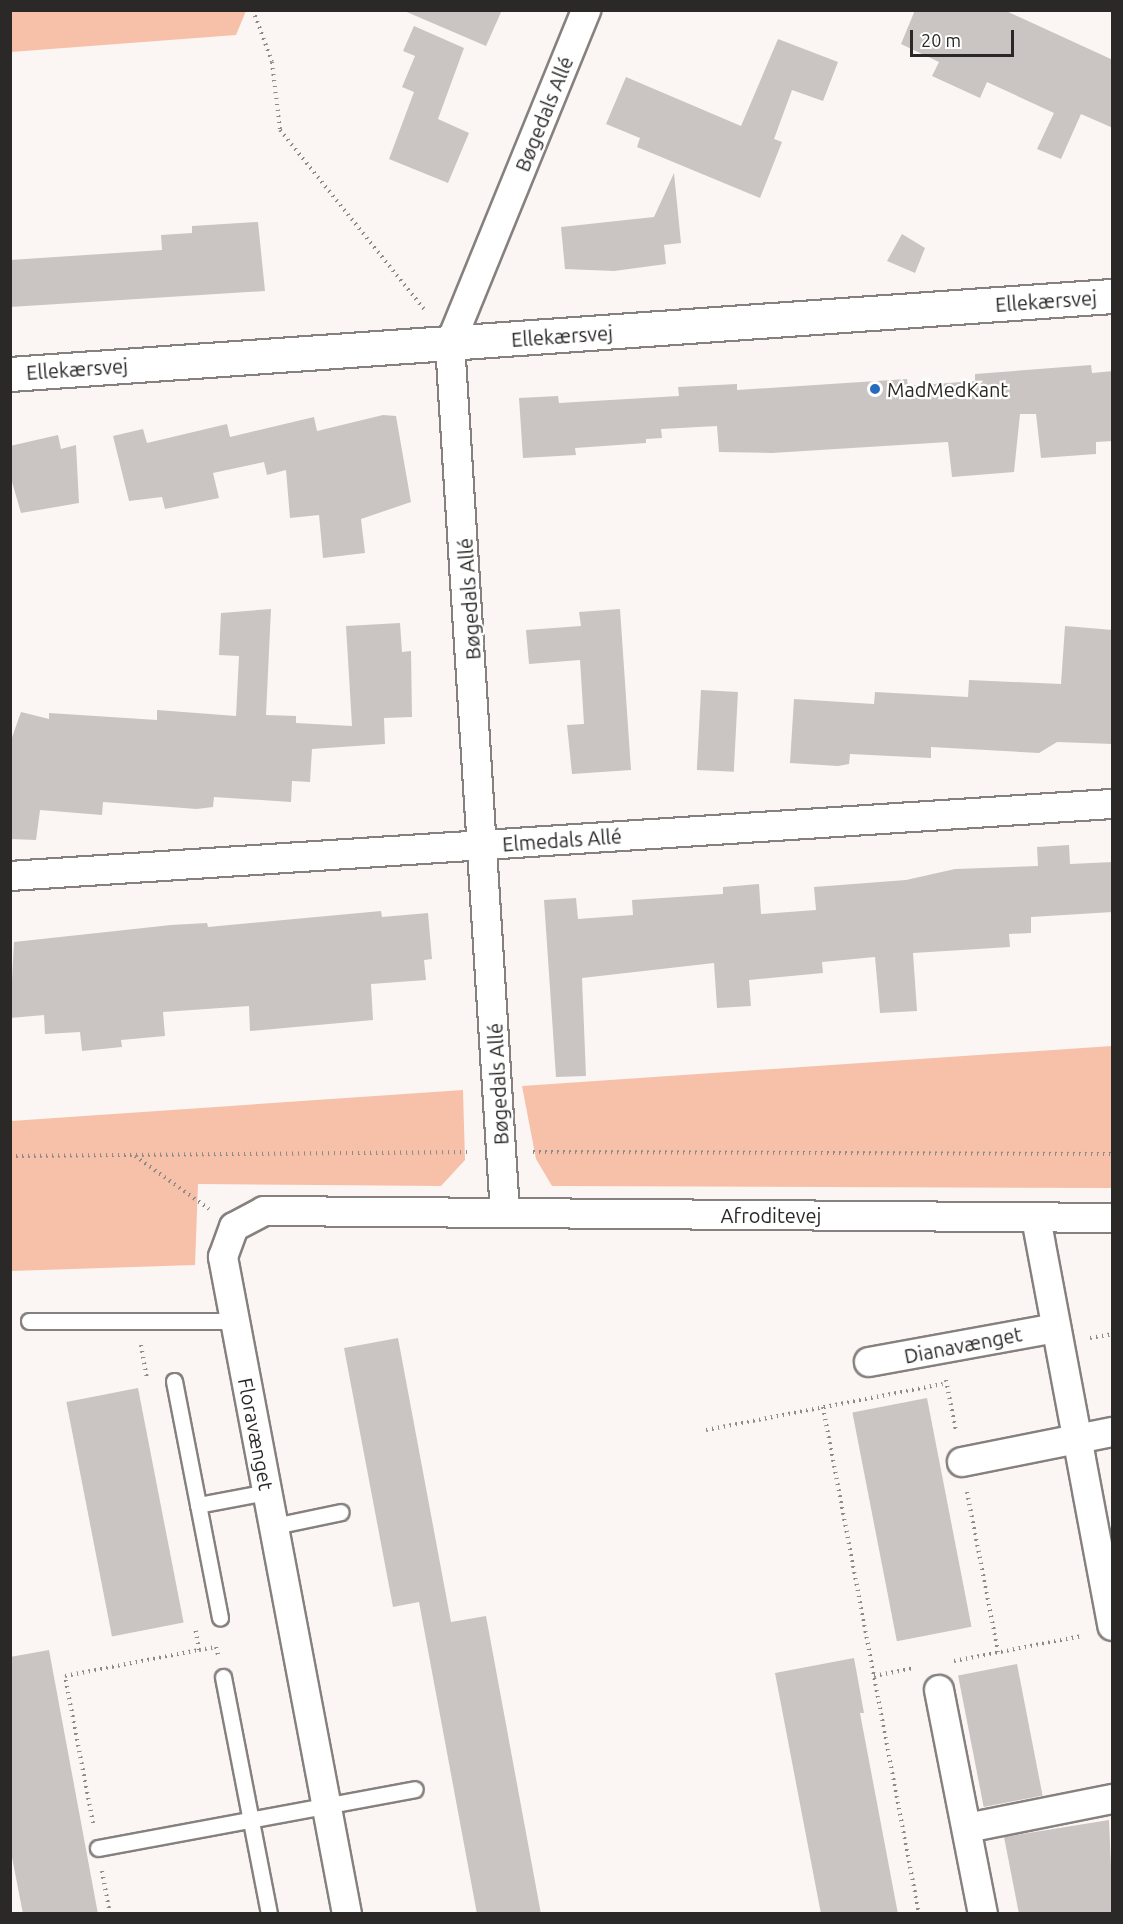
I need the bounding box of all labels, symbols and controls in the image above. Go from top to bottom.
scale bar [913,18,1016,56]
text: 20 m [921,30,961,50]
street label: Bøgedals Allé [510,53,578,175]
street label: Ellekærsvej [994,285,1098,317]
street label: Ellekærsvej [510,320,614,352]
street label: Ellekærsvej [25,353,129,385]
place label: MadMedKant [887,377,1008,401]
marker: MadMedKant [868,382,882,396]
street label: Bøgedals Allé [453,537,485,661]
street label: Elmedals Allé [501,824,623,856]
street label: Bøgedals Allé [483,1022,513,1146]
street label: Afroditevej [721,1203,821,1227]
street label: Dianavænget [902,1322,1024,1368]
street label: Floravænget [233,1376,279,1492]

